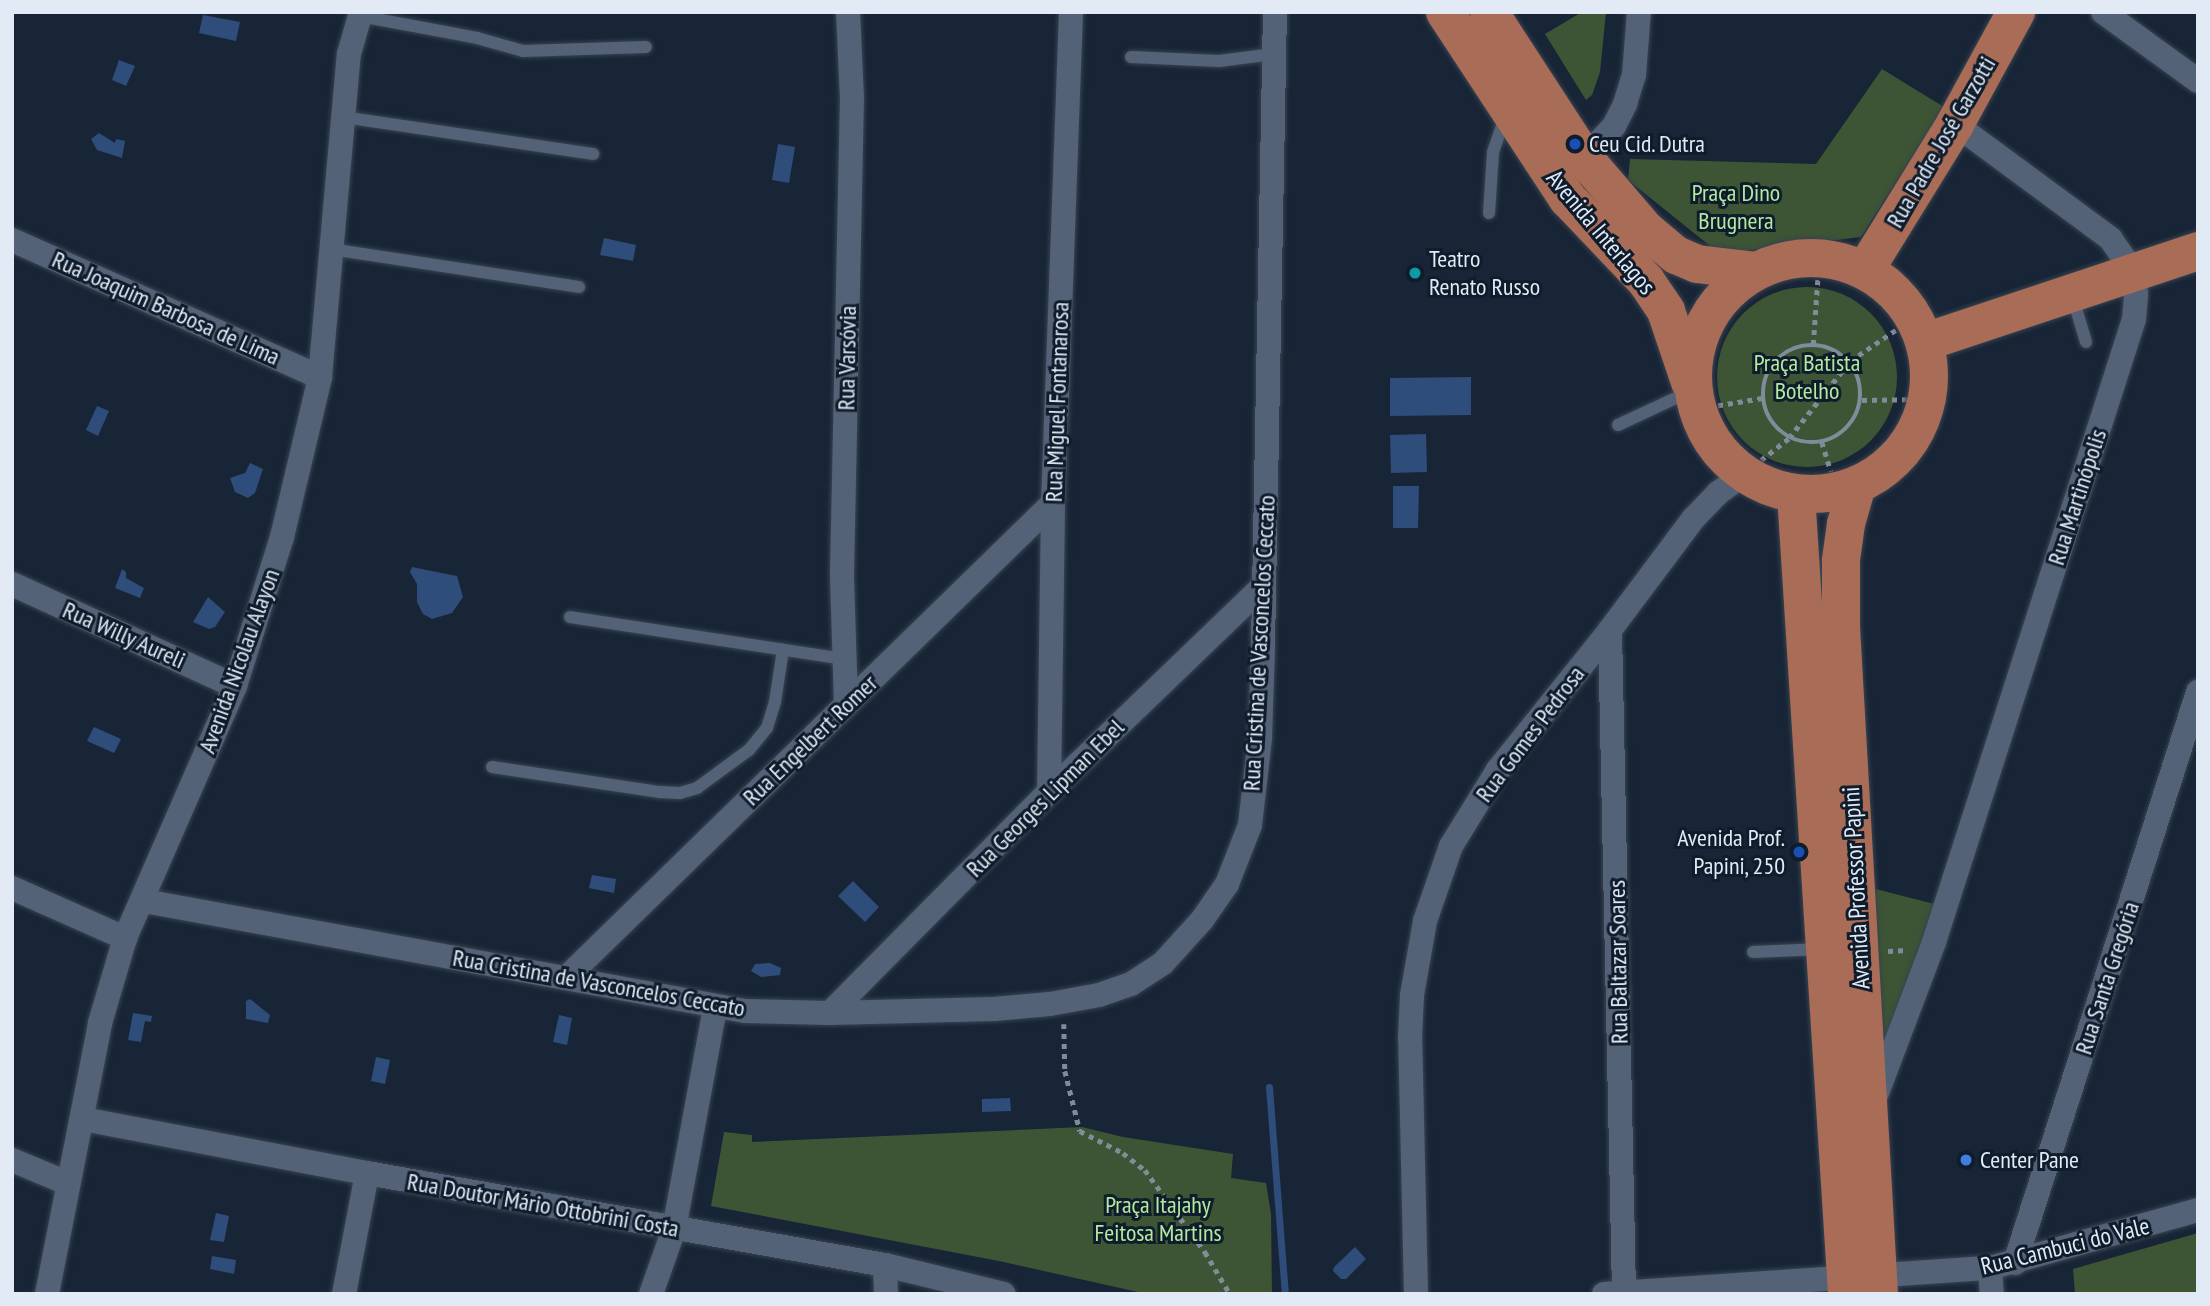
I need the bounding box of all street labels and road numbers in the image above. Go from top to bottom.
street label: Rua Padre José Garzotti [1880,51,2002,233]
street label: Avenida Interlagos [1541,164,1661,300]
street label: Rua Joaquim Barbosa de Lima [48,245,284,371]
street label: Rua Miguel Fontanarosa [1039,301,1075,503]
street label: Rua Varsóvia [832,305,862,411]
street label: Rua Martinópolis [2042,425,2112,569]
street label: Rua Cristina de Vasconcelos Ceccato [1237,494,1281,792]
street label: Avenida Nicolau Alayon [192,565,286,757]
street label: Rua Willy Aureli [58,595,190,675]
street label: Rua Gomes Pedrosa [1470,660,1590,808]
street label: Rua Engelbert Romer [737,669,883,811]
street label: Rua Georges Lipman Ebel [960,713,1130,883]
street label: Avenida Professor Papini [1836,786,1876,990]
street label: Rua Baltazar Soares [1602,880,1634,1044]
street label: Rua Santa Gregória [2069,898,2145,1058]
street label: Rua Cristina de Vasconcelos Ceccato [450,943,748,1023]
street label: Rua Doutor Mário Ottobrini Costa [405,1167,681,1243]
street label: Rua Cambuci do Vale [1977,1211,2153,1281]

